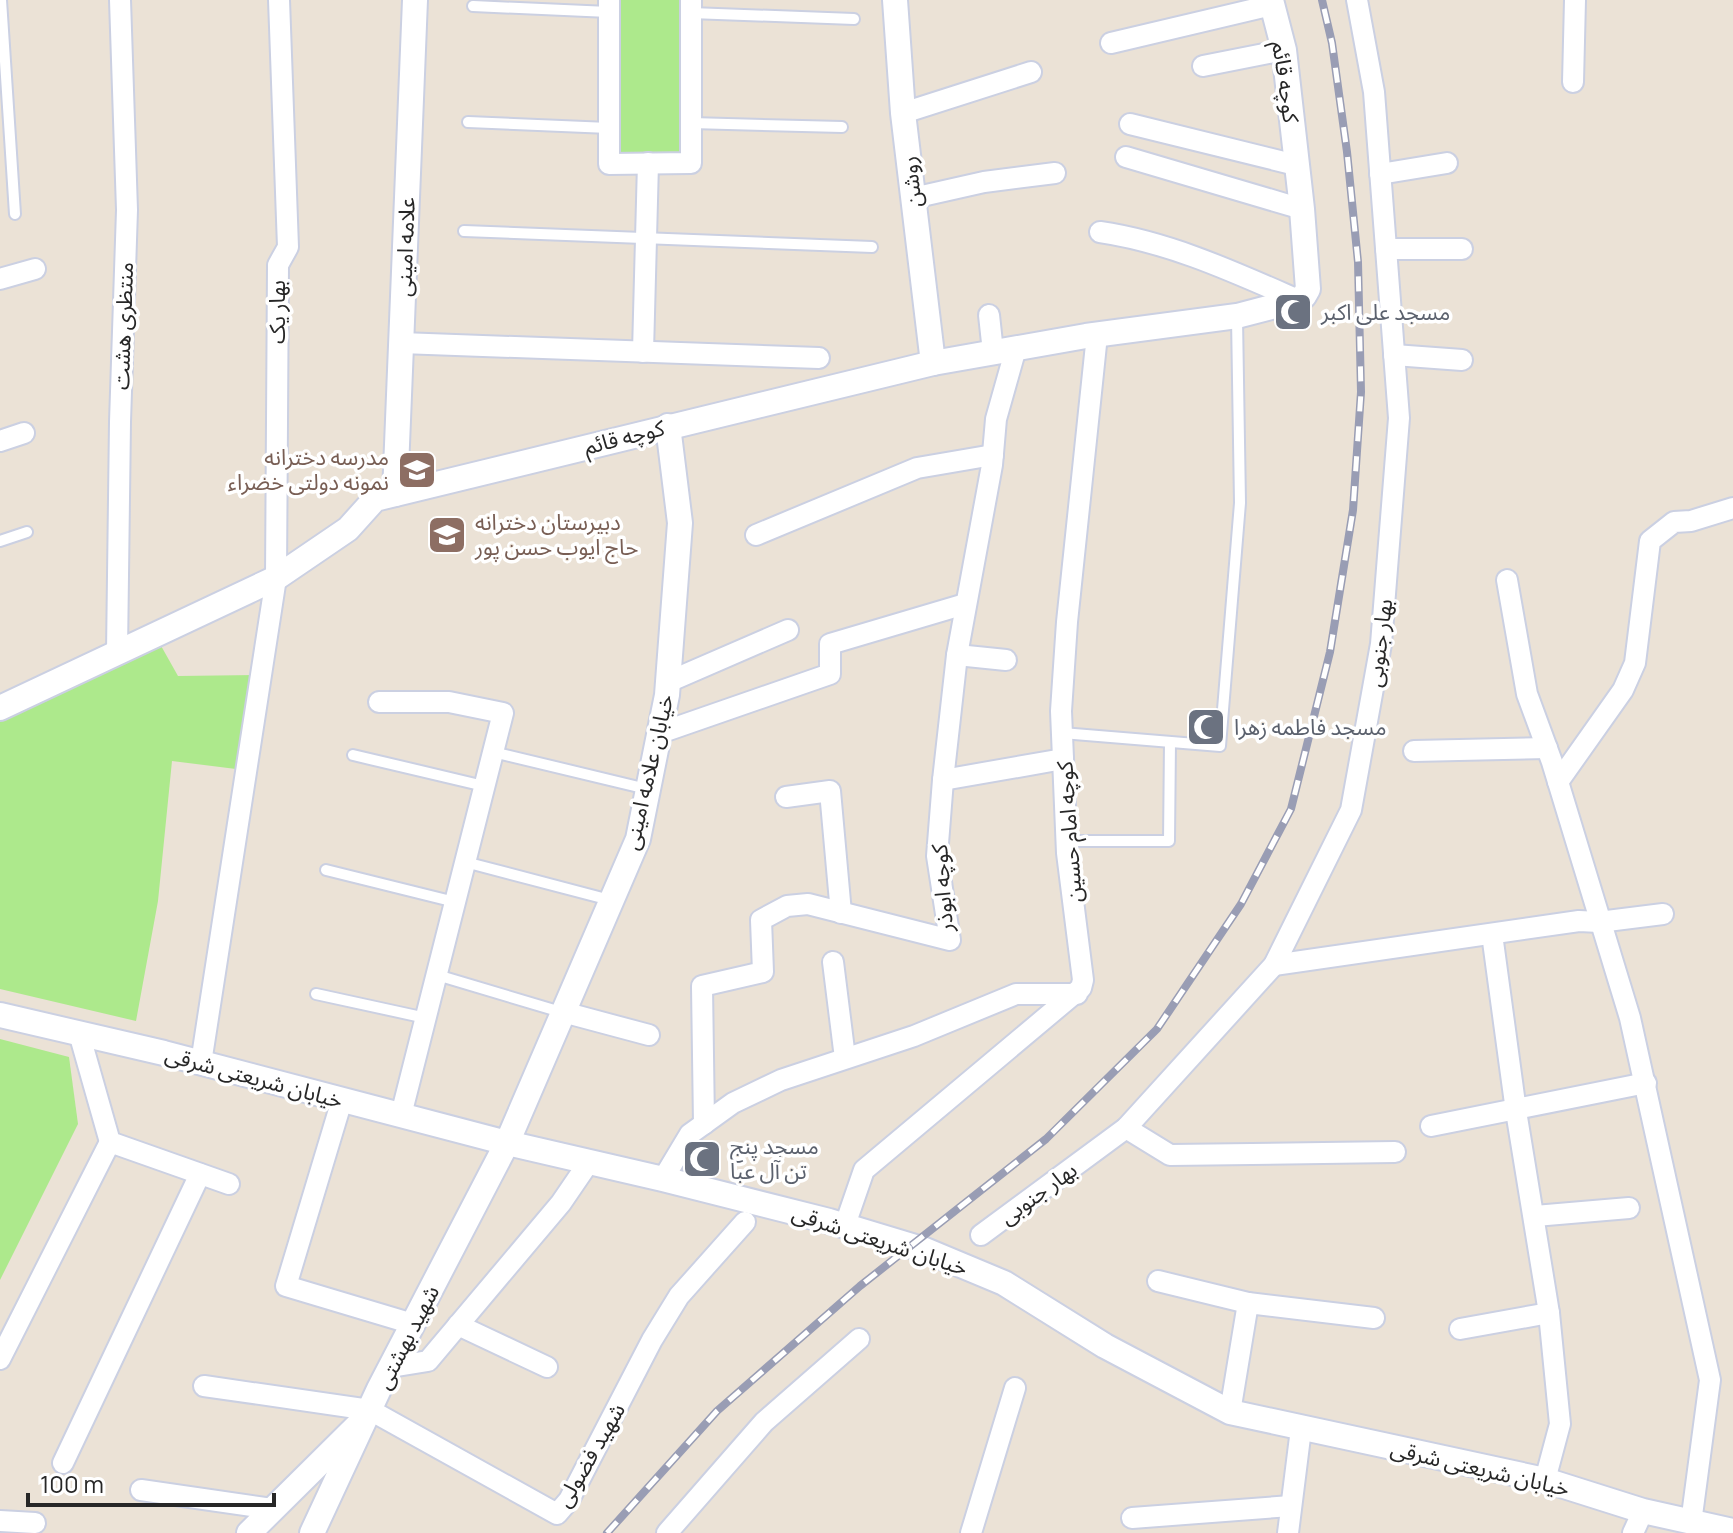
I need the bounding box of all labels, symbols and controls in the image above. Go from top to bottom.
street label: کوچه قائم [1263,39,1307,126]
street label: روشن [893,155,929,209]
street label: علامه امینی [388,197,422,297]
street label: منتظری هشت [106,261,140,391]
street label: بهار یک [262,280,292,344]
mosque icon: مسجد علی اکبر [1272,291,1314,333]
place label: مسجد علی اکبر [1320,297,1450,327]
street label: کوچه قائم [581,412,669,463]
place label: مدرسه دخترانه نمونه دولتی خضراء [228,442,389,497]
school or university icon: مدرسه دخترانه نمونه دولتی خضراء [396,449,438,491]
place label: دبیرستان دخترانه حاج ایوب حسن پور [474,507,638,564]
school or university icon: دبیرستان دخترانه حاج ایوب حسن پور [426,514,468,556]
street label: بهار جنوبی [1359,597,1399,689]
street label: خیابان علامه امینی [616,691,681,853]
mosque icon: مسجد فاطمه زهرا [1185,706,1227,748]
place label: مسجد فاطمه زهرا [1234,712,1387,742]
street label: کوچه امام حسین [1049,759,1091,904]
street label: کوچه ابوذر [924,842,960,934]
street label: خیابان شریعتی شرقی [162,1039,346,1115]
place label: مسجد پنج تن آل عبا [730,1131,819,1186]
mosque icon: مسجد پنج تن آل عبا [681,1138,723,1180]
street label: بهار جنوبی [993,1155,1083,1231]
street label: خیابان شریعتی شرقی [788,1197,972,1283]
street label: شهید بهشتی [368,1280,446,1394]
street label: شهید فضولی [548,1397,632,1513]
street label: خیابان شریعتی شرقی [1388,1433,1572,1503]
scale bar [28,1457,274,1507]
text: 100 m [40,1467,104,1500]

